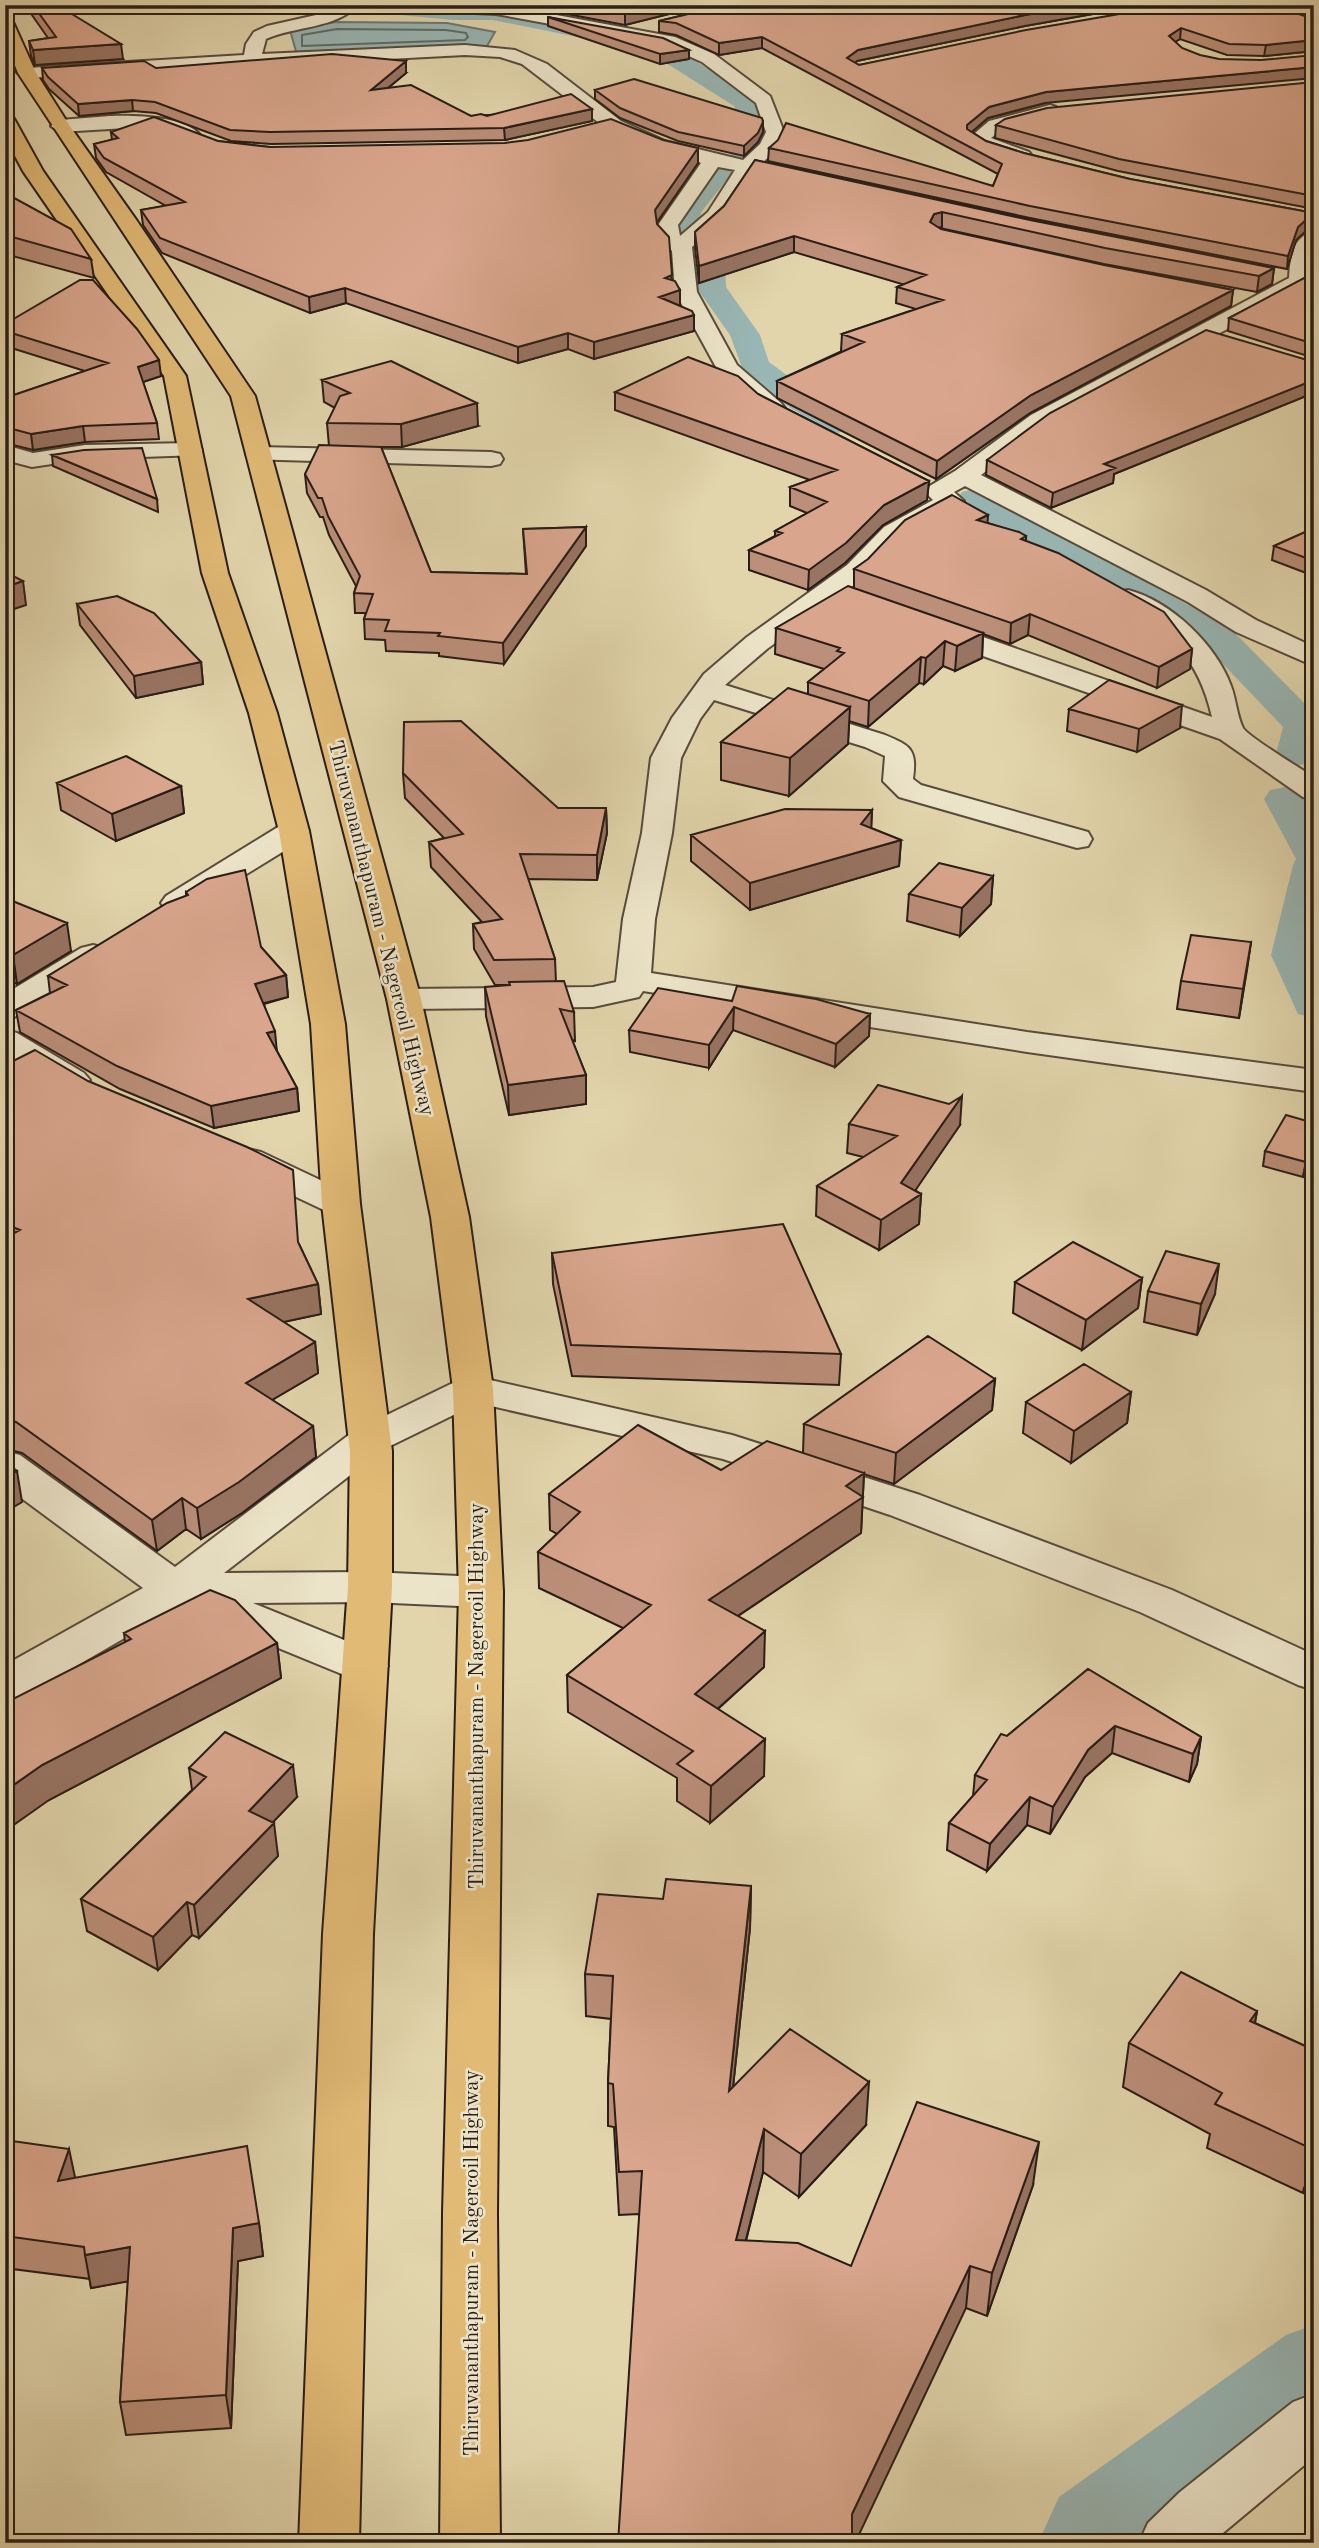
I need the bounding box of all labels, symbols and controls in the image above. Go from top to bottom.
street label: Thiruvananthapuram - Nagercoil Highway [324,738,438,1119]
street label: Thiruvananthapuram - Nagercoil Highway [467,1503,488,1889]
street label: Thiruvananthapuram - Nagercoil Highway [462,2070,483,2456]

